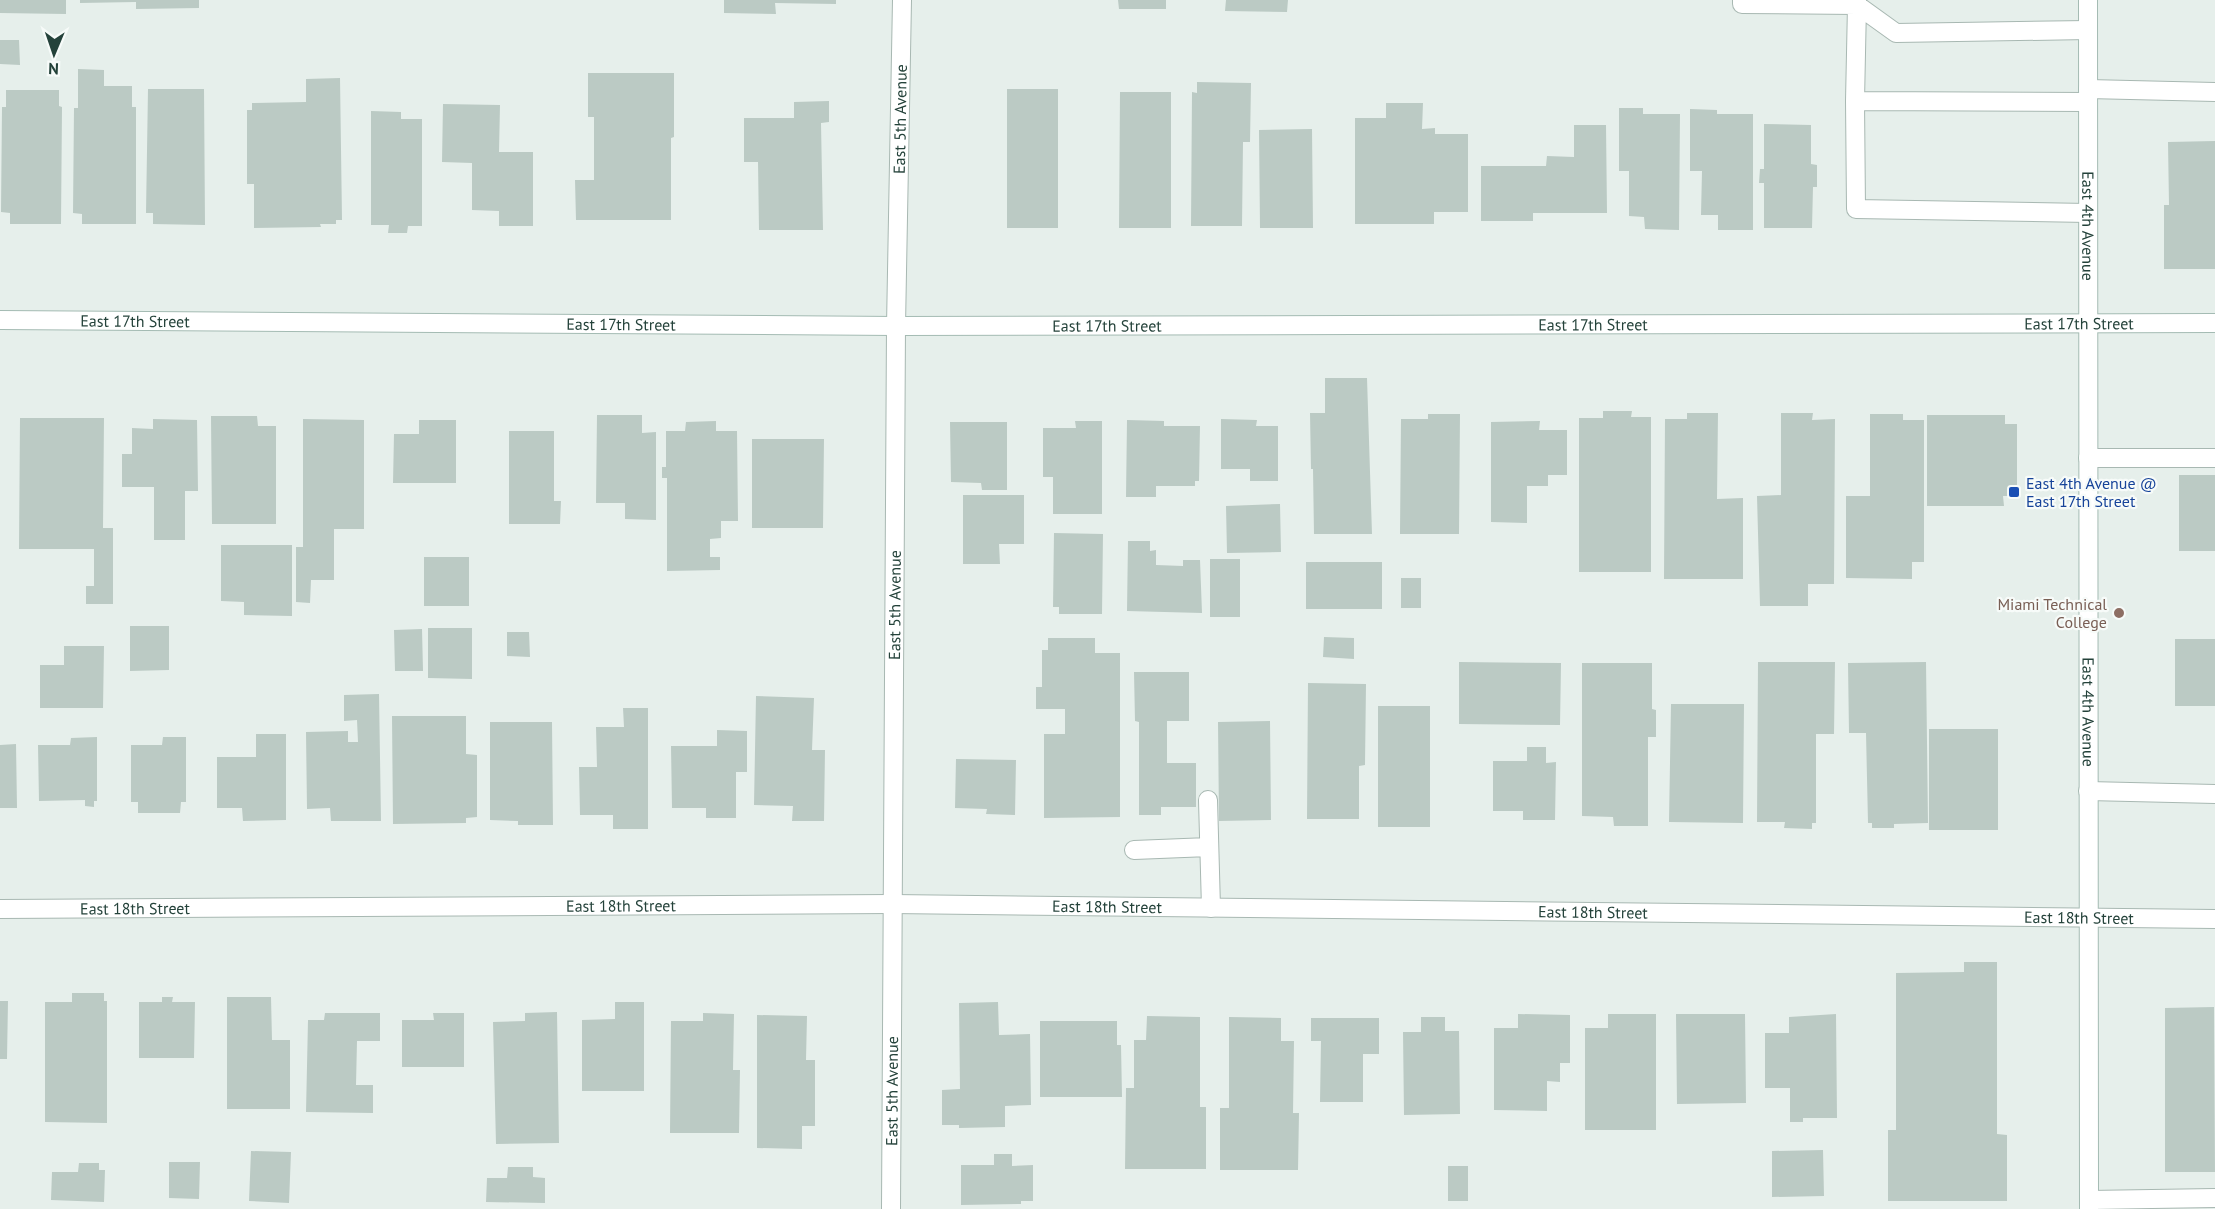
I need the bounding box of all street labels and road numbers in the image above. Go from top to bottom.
street label: East 5th Avenue [889,64,911,174]
street label: East 4th Avenue [2078,171,2098,281]
street label: East 17th Street [80,311,190,331]
street label: East 17th Street [2024,313,2134,333]
street label: East 17th Street [566,314,676,335]
street label: East 17th Street [1538,314,1648,335]
street label: East 17th Street [1052,315,1162,336]
street label: East 5th Avenue [884,550,905,660]
street label: East 4th Avenue [2079,657,2099,767]
street label: East 18th Street [566,895,677,916]
street label: East 18th Street [1052,896,1163,917]
street label: East 18th Street [80,898,191,919]
street label: East 18th Street [1538,901,1649,923]
street label: East 18th Street [2024,907,2135,928]
street label: East 5th Avenue [881,1036,902,1146]

